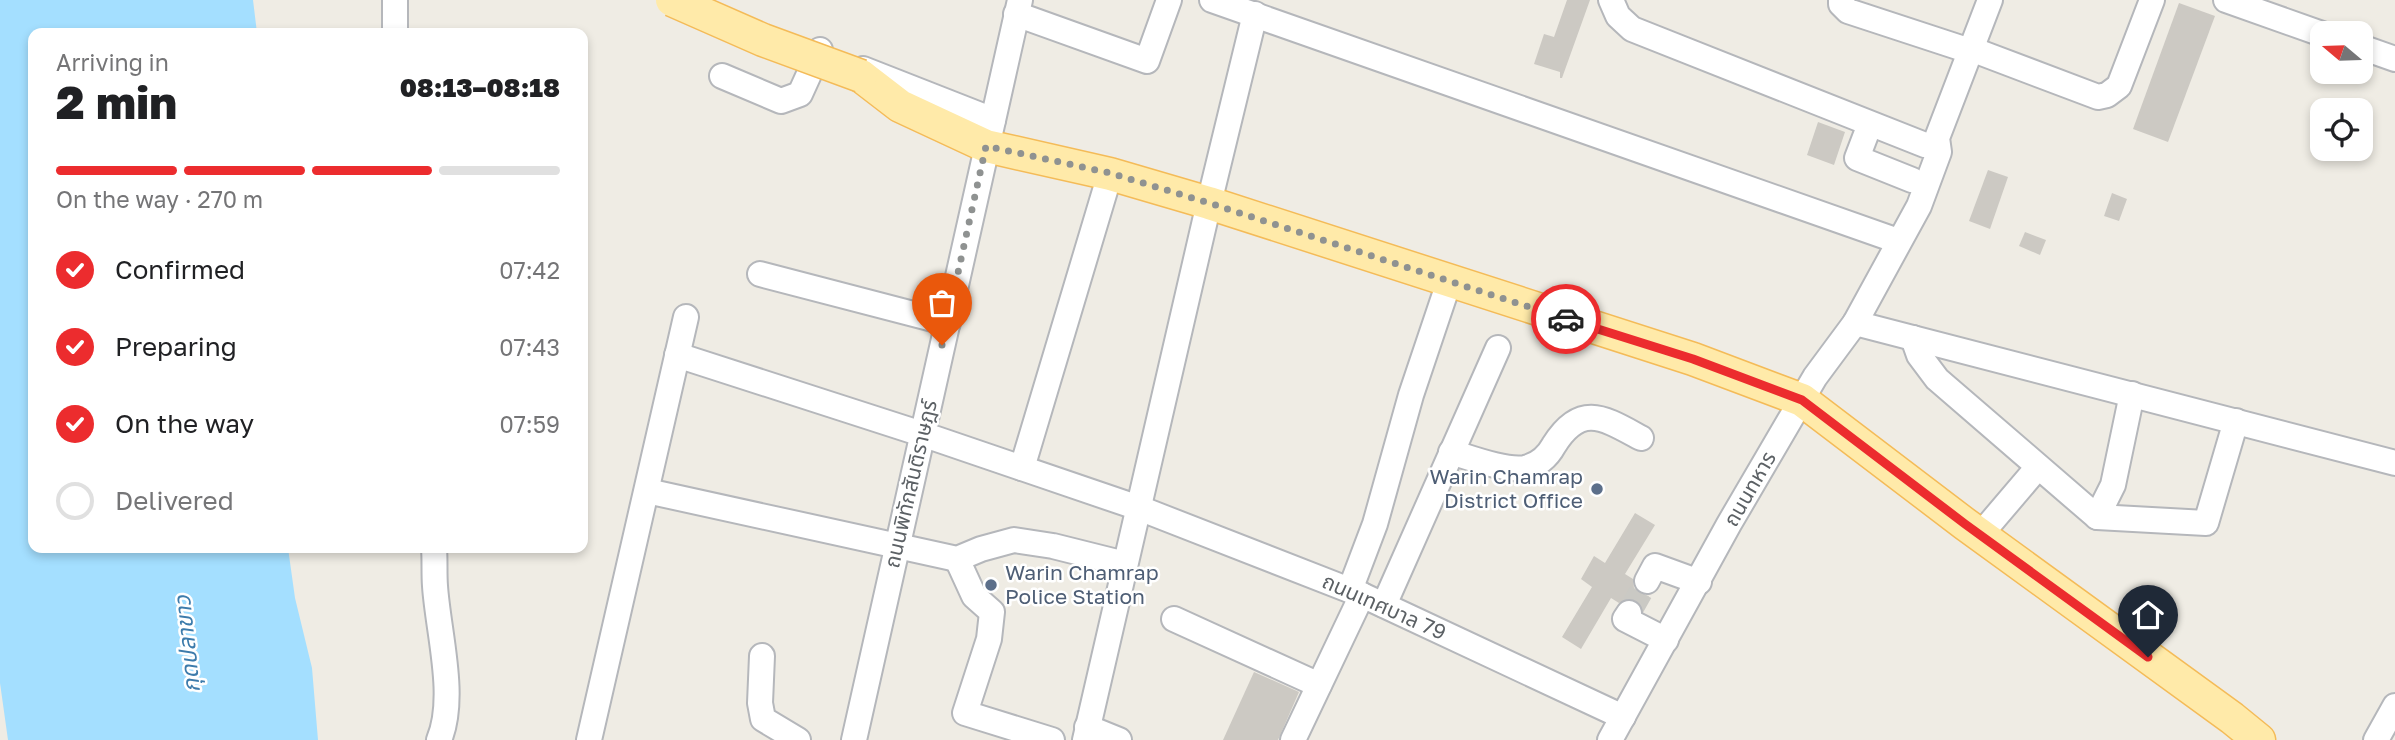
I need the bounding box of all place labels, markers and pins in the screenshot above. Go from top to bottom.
pin [912,273,972,345]
place label: Warin Chamrap District Office [1429,463,1583,513]
marker: Warin Chamrap District Office [1589,481,1605,497]
place label: Warin Chamrap Police Station [1005,559,1159,609]
marker: Warin Chamrap Police Station [983,577,999,593]
pin [2118,585,2178,657]

